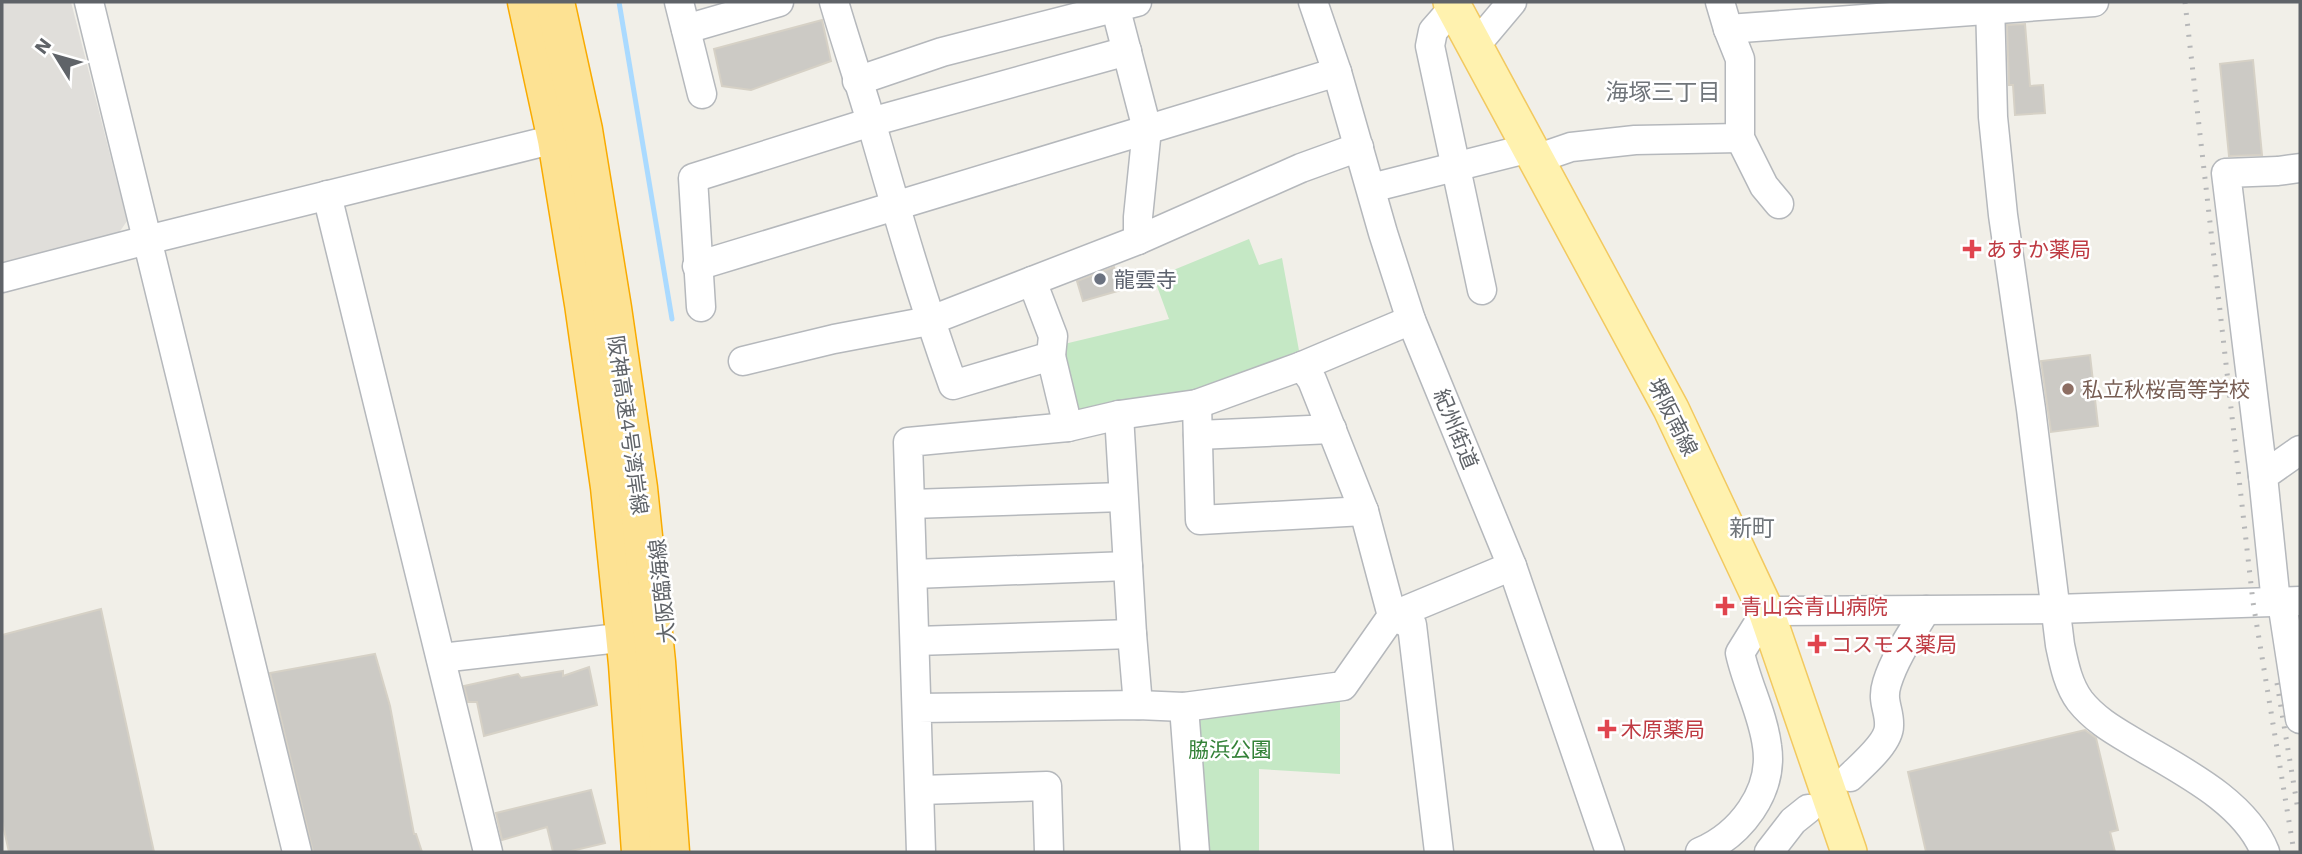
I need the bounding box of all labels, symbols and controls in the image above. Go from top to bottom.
north arrow [21,21,91,91]
text: N [29,34,56,59]
district label: 海塚三丁目 [1606,79,1721,106]
place label: あすか薬局 [1986,237,2091,262]
marker: あすか薬局 [1964,241,1980,257]
place label: 龍雲寺 [1114,267,1177,292]
marker: 龍雲寺 [1092,271,1108,287]
street label: 阪神高速4号湾岸線 [603,334,653,516]
street label: 堺阪南線 [1643,374,1703,460]
place label: 私立秋桜高等学校 [2082,377,2250,402]
marker: 私立秋桜高等学校 [2060,381,2076,397]
street label: 紀州街道 [1429,385,1483,473]
district label: 新町 [1729,515,1775,542]
street label: 大阪臨海線 [644,537,680,645]
place label: 青山会青山病院 [1741,594,1888,619]
marker: 青山会青山病院 [1715,596,1735,616]
place label: コスモス薬局 [1831,632,1957,657]
marker: コスモス薬局 [1809,636,1825,652]
place label: 木原薬局 [1621,717,1705,742]
marker: 木原薬局 [1599,721,1615,737]
park label: 脇浜公園 [1188,737,1272,762]

